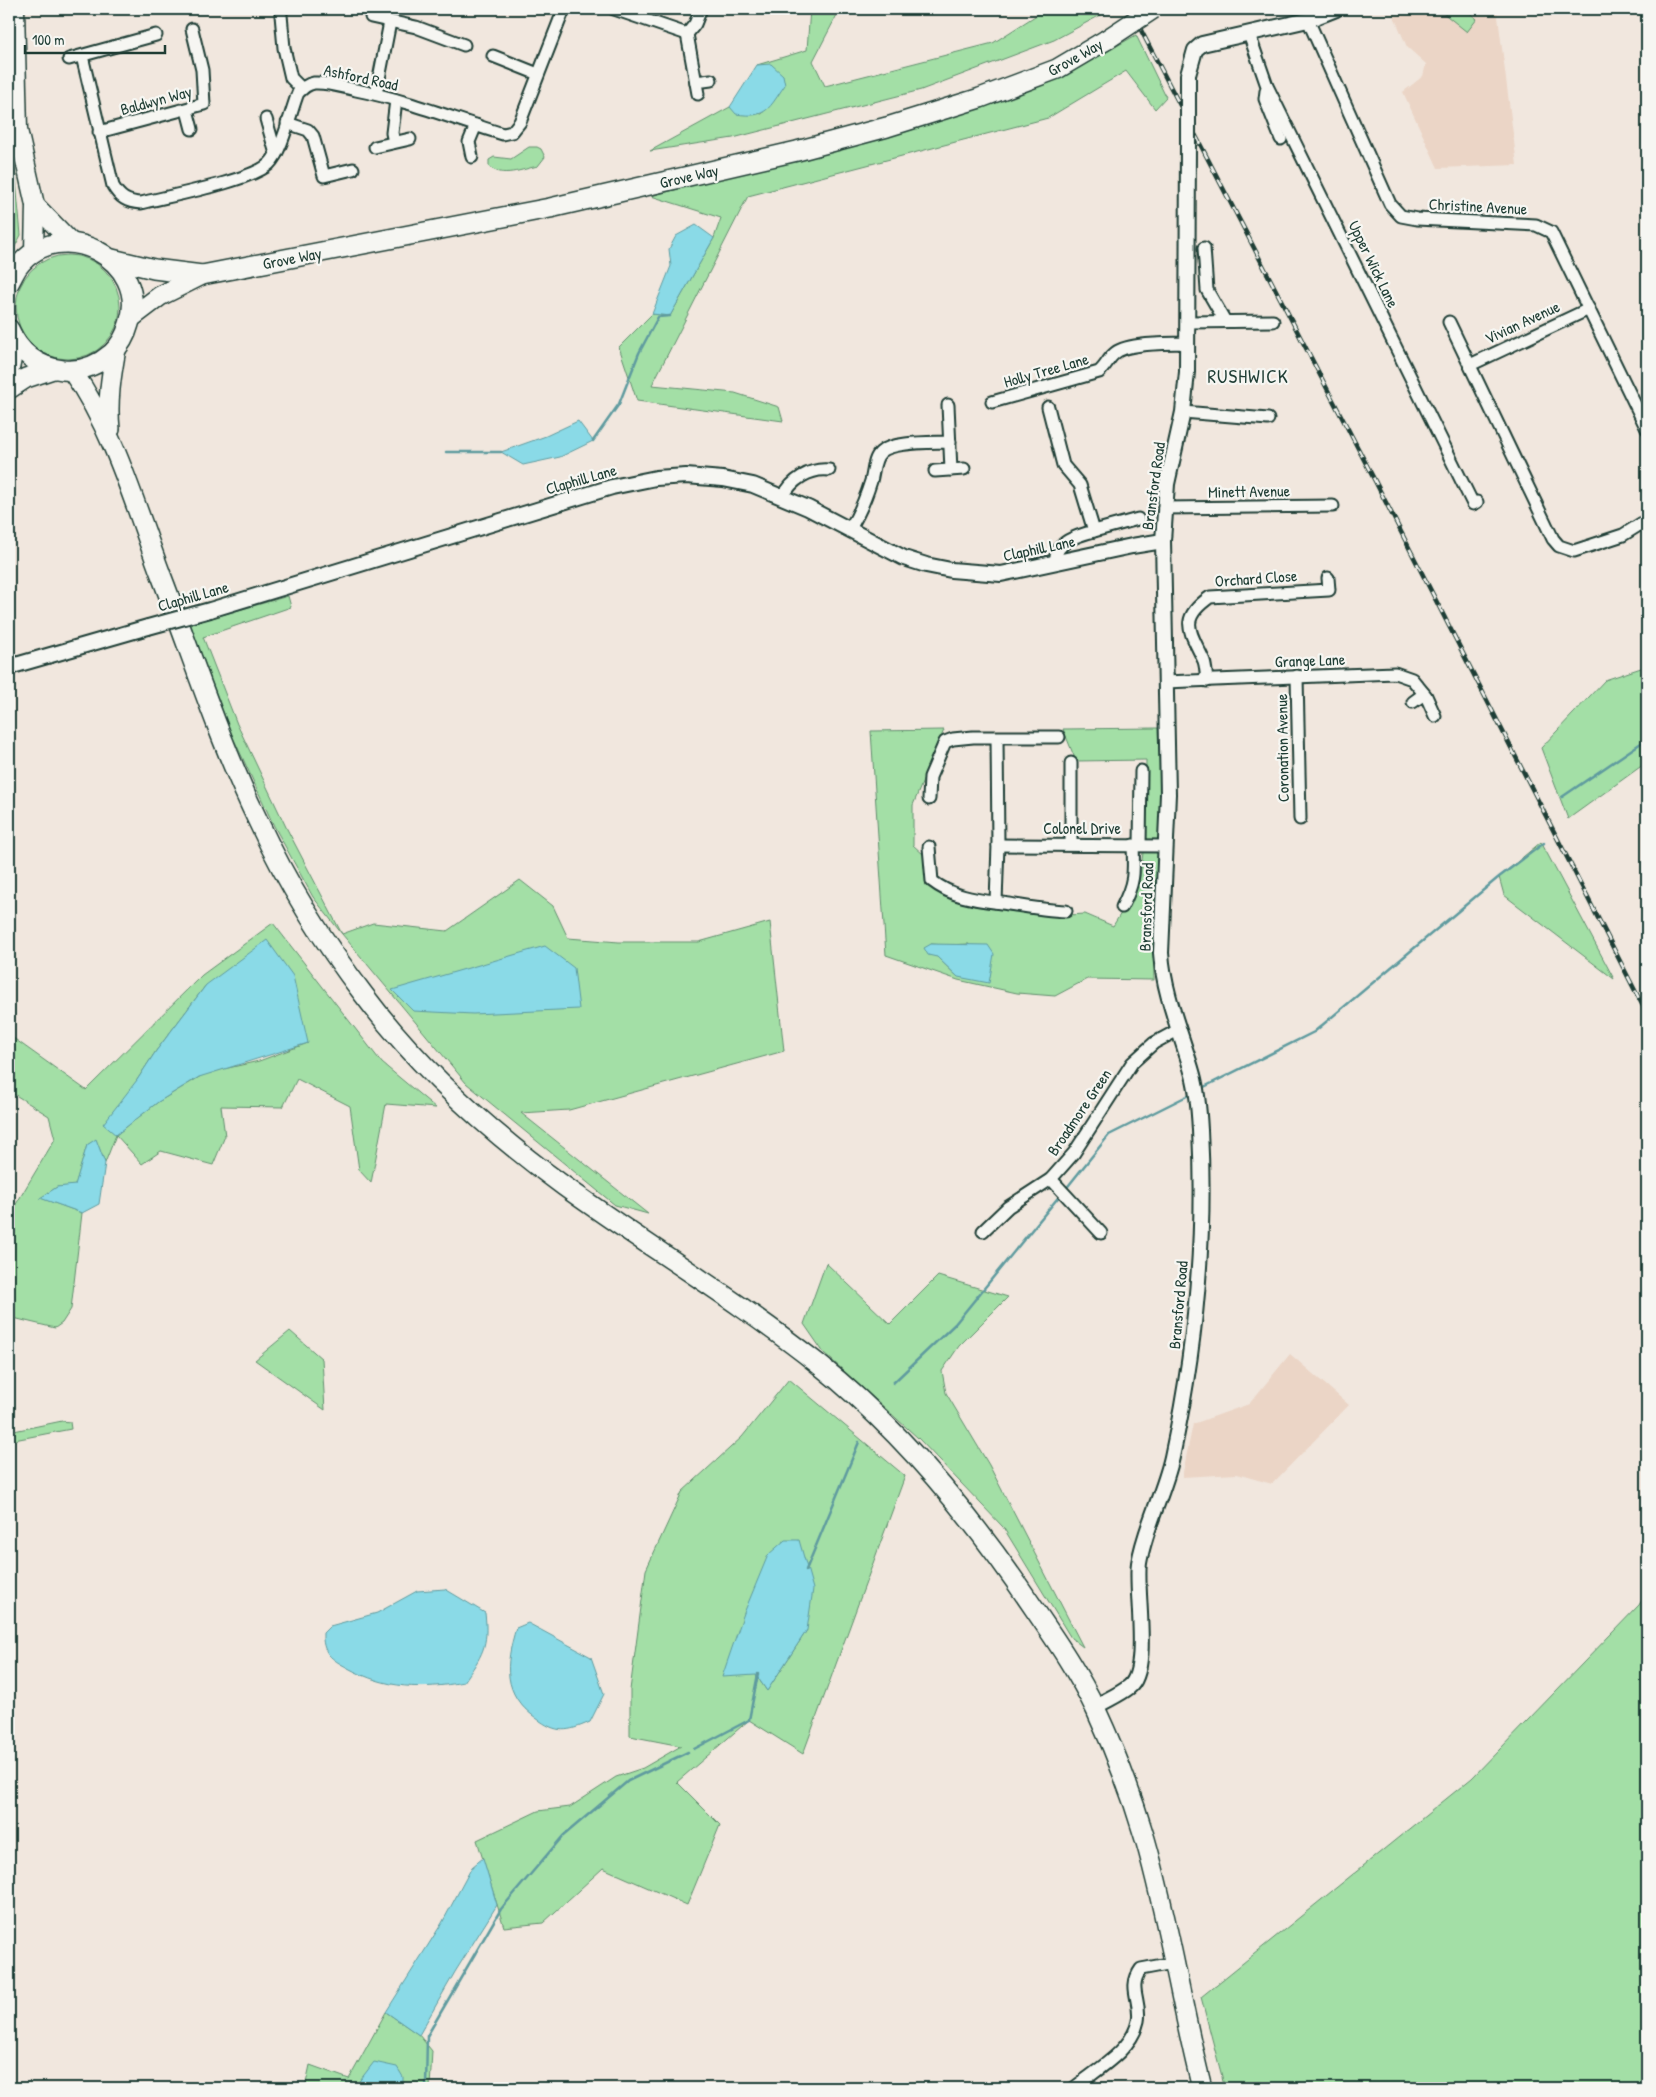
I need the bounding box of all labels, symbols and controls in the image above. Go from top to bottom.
scale bar [25,22,165,54]
text: 100 m [32,29,65,50]
street label: Grove Way [1044,33,1107,81]
street label: Ashford Road [322,58,400,96]
street label: Baldwyn Way [118,80,194,120]
street label: Grove Way [657,159,721,193]
street label: Christine Avenue [1428,192,1528,220]
street label: Upper Wick Lane [1343,217,1405,312]
street label: Grove Way [261,241,324,274]
street label: Vivian Avenue [1481,295,1564,349]
street label: Holly Tree Lane [1001,347,1092,393]
district label: RUSHWICK [1207,363,1289,389]
street label: Bransford Road [1136,441,1170,531]
street label: Claphill Lane [543,458,620,500]
street label: Minett Avenue [1208,479,1291,503]
street label: Claphill Lane [1001,530,1078,566]
street label: Orchard Close [1214,564,1298,592]
street label: Claphill Lane [155,575,232,617]
street label: Grange Lane [1274,648,1346,672]
street label: Coronation Avenue [1270,693,1294,802]
street label: Colonel Drive [1043,817,1121,839]
street label: Bransford Road [1133,862,1159,952]
street label: Broadmore Green [1042,1064,1116,1160]
street label: Bransford Road [1163,1260,1193,1350]

